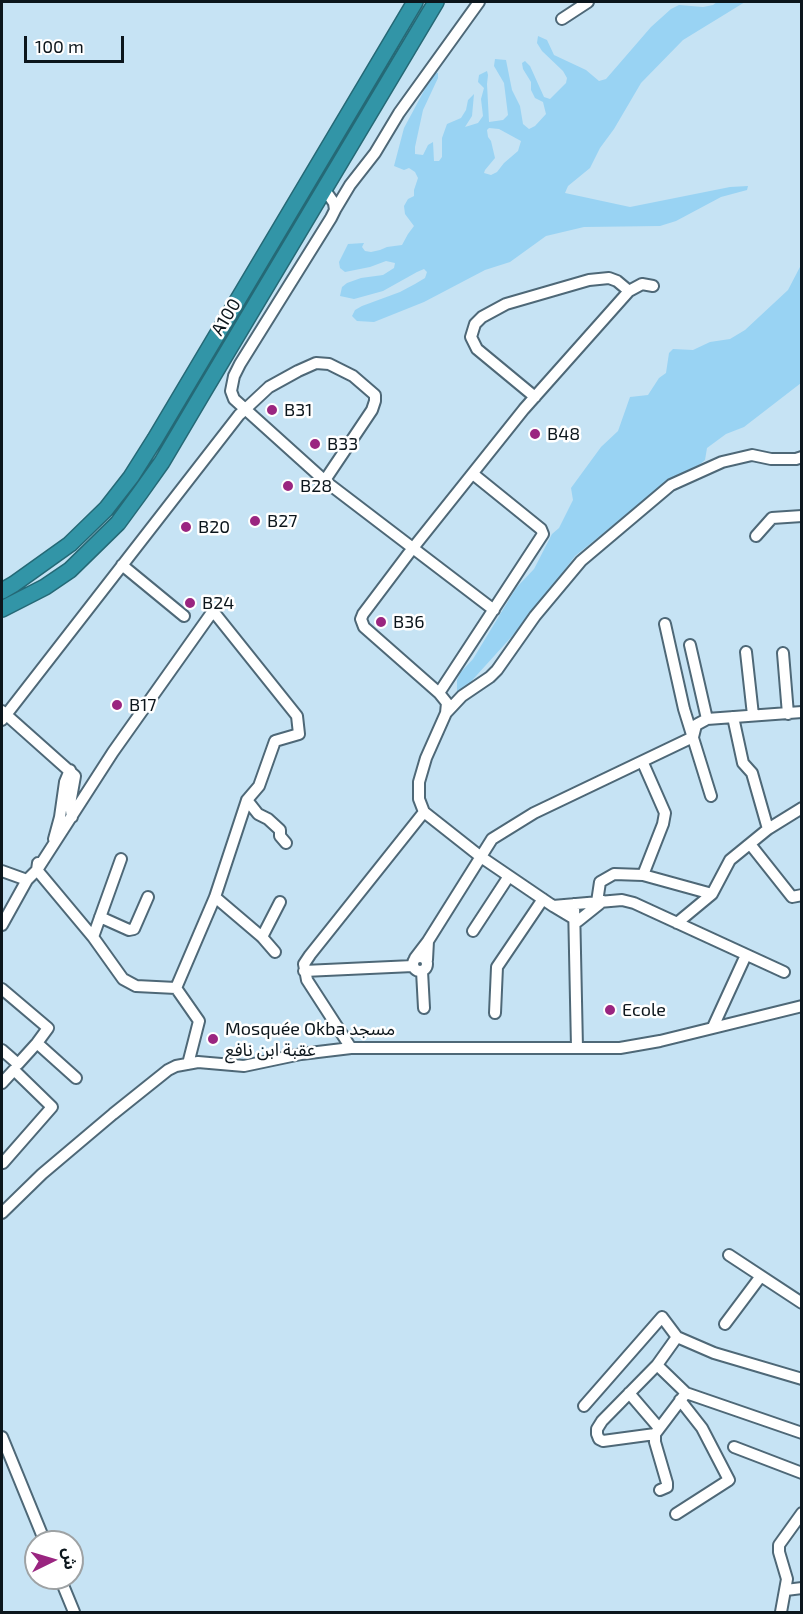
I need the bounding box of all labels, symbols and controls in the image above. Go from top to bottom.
scale bar [27,24,128,62]
text: 100 m [35,35,84,57]
street label: A100 [207,295,245,339]
place label: B31 [284,399,312,421]
marker: B31 [265,403,279,417]
place label: B48 [547,423,580,445]
marker: B48 [528,427,542,441]
place label: B33 [327,433,358,455]
marker: B33 [308,437,322,451]
place label: B28 [300,475,332,497]
marker: B28 [281,479,295,493]
place label: B27 [267,510,297,532]
marker: B27 [248,514,262,528]
place label: B20 [198,516,230,538]
marker: B20 [179,520,193,534]
place label: B24 [202,592,234,614]
marker: B24 [183,596,197,610]
place label: B36 [393,611,424,633]
marker: B36 [374,615,388,629]
place label: B17 [129,694,157,716]
marker: B17 [110,698,124,712]
place label: Ecole [622,999,666,1021]
marker: Ecole [603,1003,617,1017]
place label: Mosquée Okba مسجد عقبة ابن نافع [225,1018,395,1060]
marker: Mosquée Okba مسجد عقبة ابن نافع [206,1032,220,1046]
north arrow [24,1530,84,1590]
text: ش [60,1547,81,1570]

